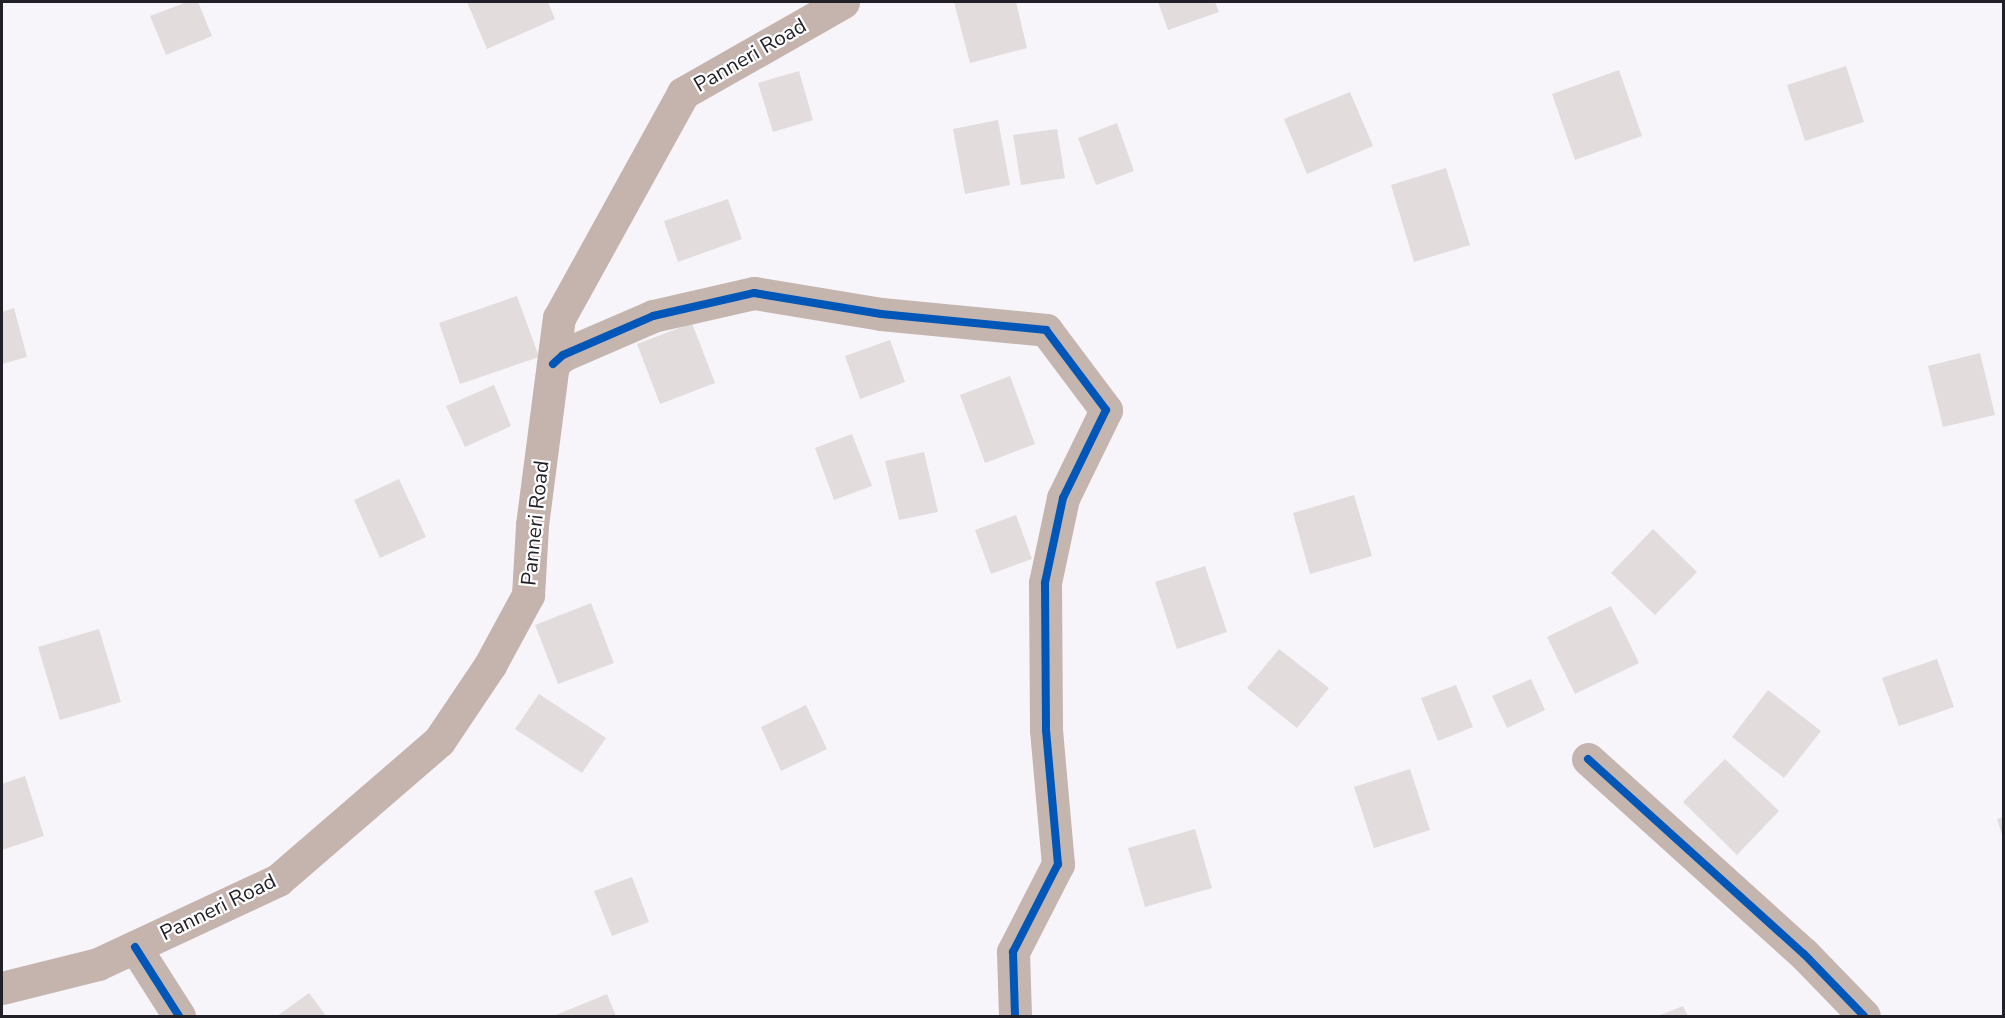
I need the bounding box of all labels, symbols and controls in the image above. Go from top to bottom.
street label: Panneri Road [689,13,811,97]
street label: Panneri Road [516,459,554,587]
street label: Panneri Road [156,868,280,946]

